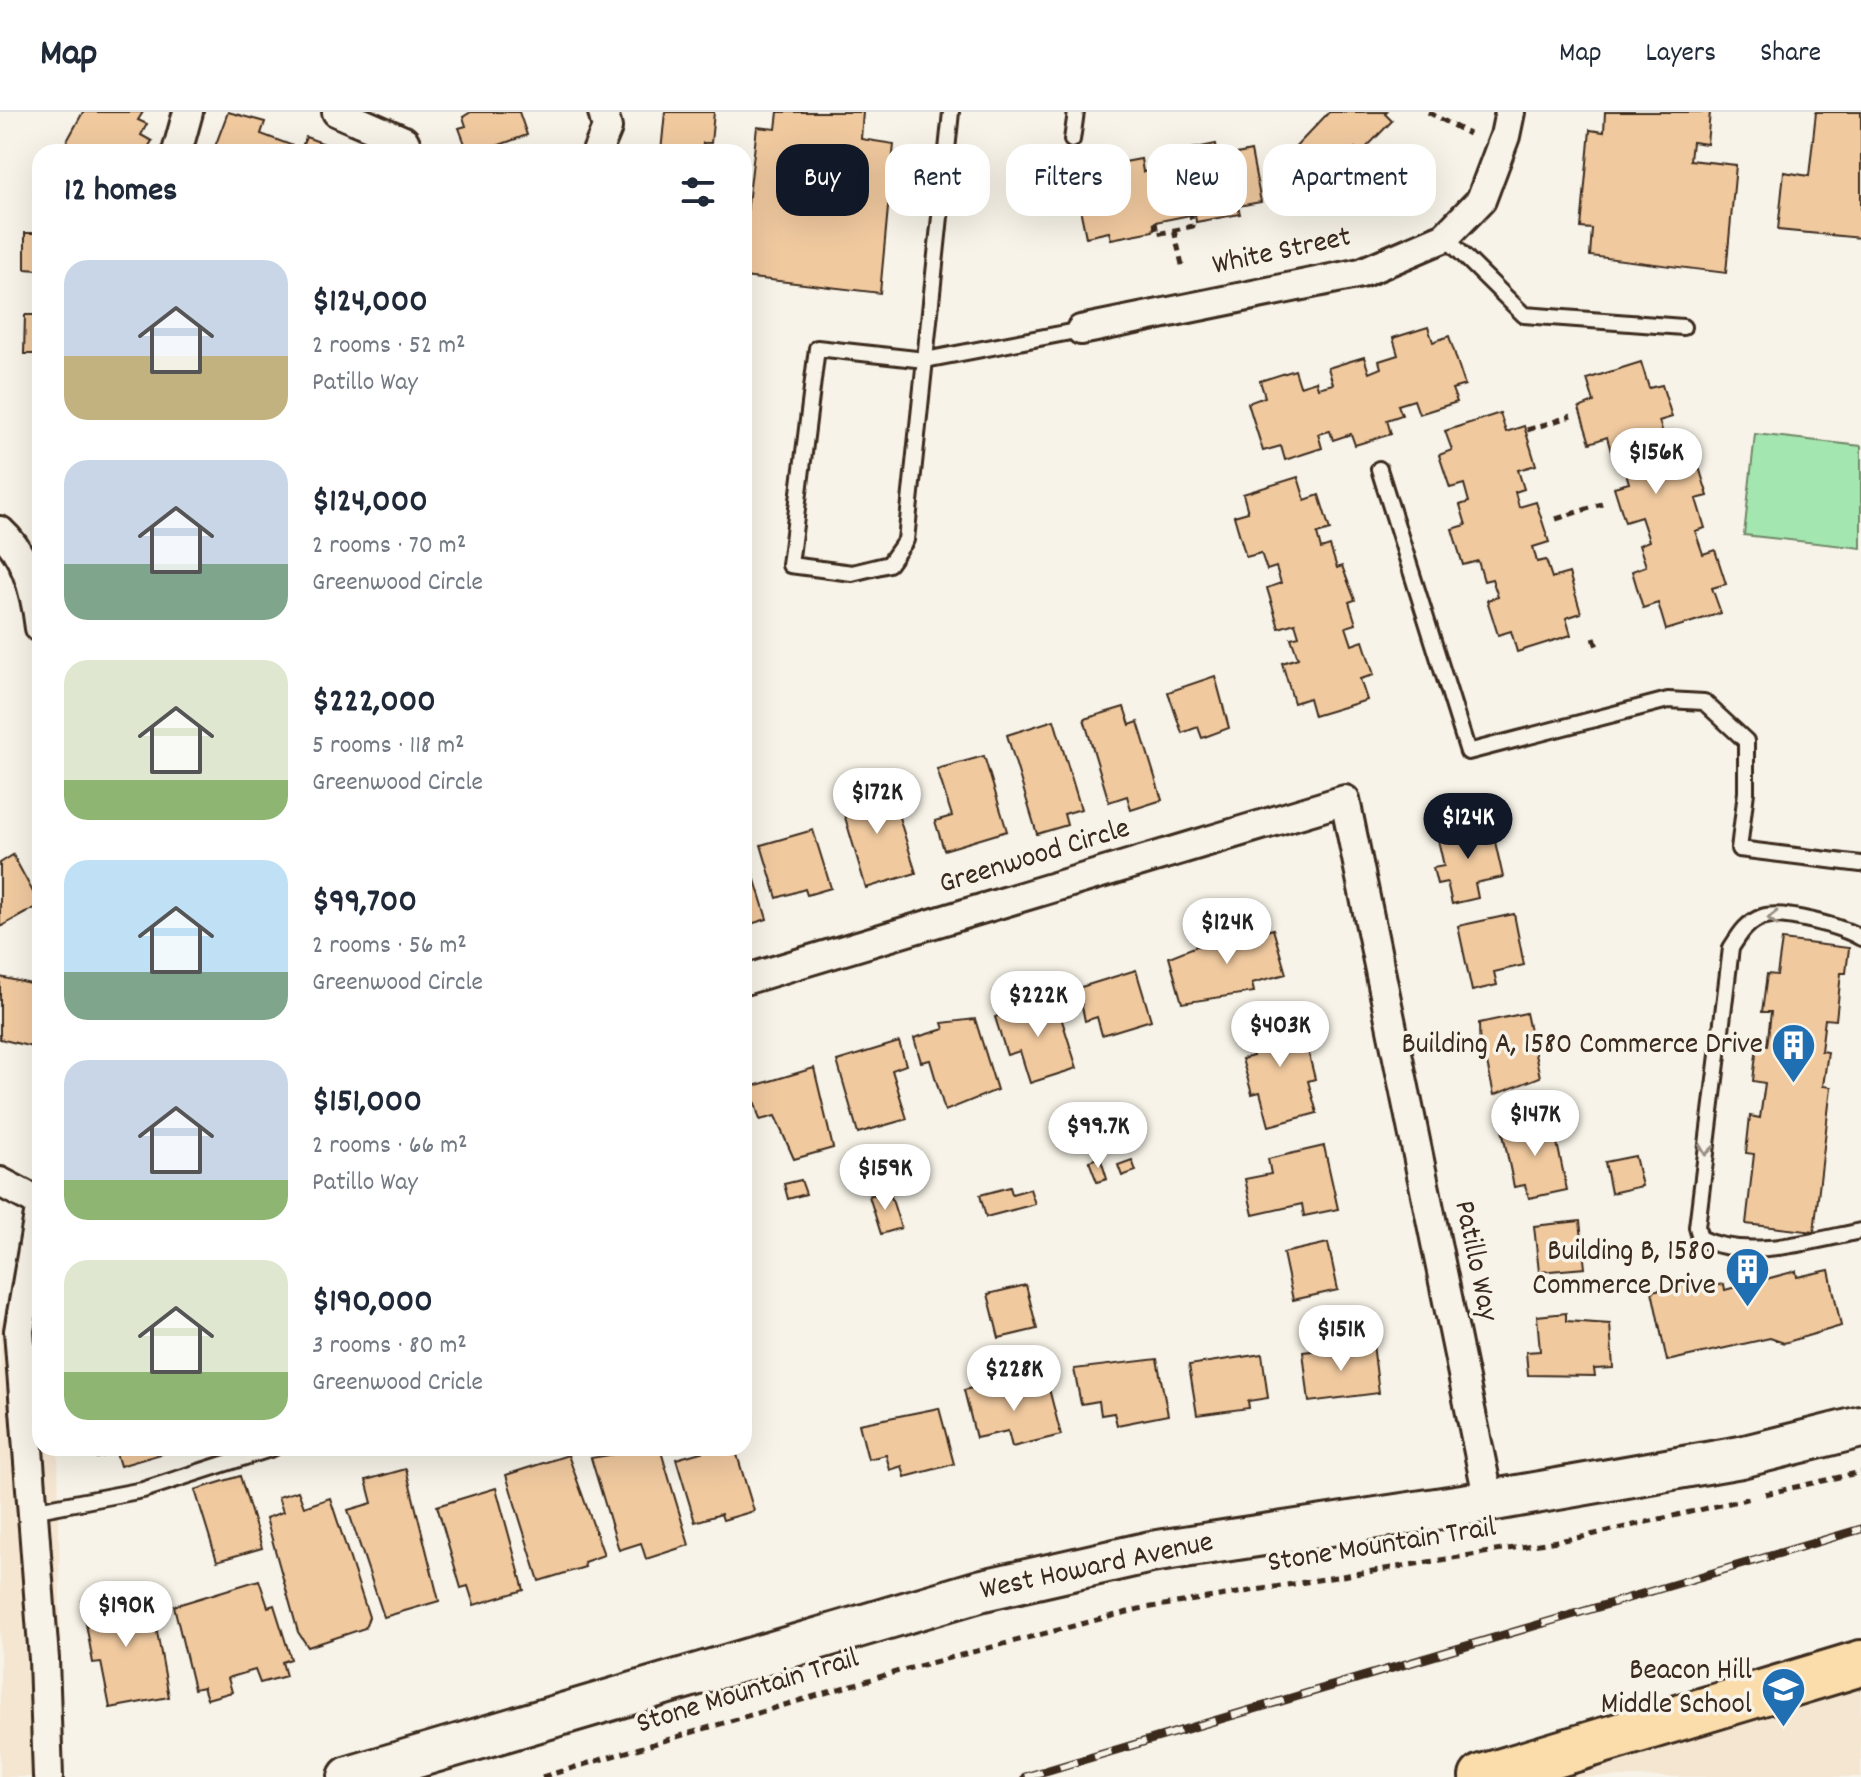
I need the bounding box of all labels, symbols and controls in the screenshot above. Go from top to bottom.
text: Map [40,28,98,83]
text: Map [1559,35,1602,75]
text: Layers [1646,35,1716,75]
text: Share [1760,35,1821,75]
chip: Buy [776,144,869,216]
chip: Rent [885,144,990,216]
chip: Filters [1006,144,1131,216]
chip: New [1147,144,1247,216]
chip: Apartment [1263,144,1436,216]
text: 12 homes [64,168,177,217]
icon: filters [676,170,720,214]
street label: White Street [1209,217,1355,289]
text: $124,000 [312,279,428,328]
icon: home [128,292,224,388]
text: 2 rooms · 52 m² [312,328,465,365]
text: Patillo Way [312,365,418,402]
pin: $156K [1600,428,1712,496]
text: $156K [1628,435,1684,472]
text: $124,000 [312,479,428,528]
icon: home [128,492,224,588]
text: 2 rooms · 70 m² [312,528,466,565]
text: Greenwood Circle [312,565,483,602]
text: $222,000 [312,679,436,728]
icon: home [128,692,224,788]
text: 5 rooms · 118 m² [312,728,465,765]
text: Greenwood Circle [312,765,483,802]
pin: $172K [821,768,933,836]
text: $172K [851,775,903,812]
pin: $124K [1412,793,1524,861]
text: $124K [1441,800,1495,837]
street label: Greenwood Circle [934,809,1136,907]
text: $99,700 [312,879,417,928]
icon: home [128,892,224,988]
pin: $124K [1171,898,1283,966]
text: $124K [1200,905,1254,942]
one-way arrow [1766,910,1778,927]
text: 2 rooms · 56 m² [312,928,467,965]
text: Greenwood Circle [312,965,483,1002]
pin: $222K [982,971,1094,1039]
text: $222K [1008,978,1068,1015]
pin: $403K [1224,1001,1336,1069]
text: $403K [1249,1008,1311,1045]
building icon: Building A, 1580 Commerce Drive [1770,1022,1818,1085]
place label: Building A, 1580 Commerce Drive [1401,1025,1763,1068]
text: $151,000 [312,1079,422,1128]
pin: $147K [1479,1090,1591,1158]
icon: home [128,1092,224,1188]
text: $147K [1509,1097,1561,1134]
pin: $99.7K [1033,1102,1163,1170]
text: $99.7K [1066,1109,1130,1146]
text: 2 rooms · 66 m² [312,1128,468,1165]
pin: $159K [829,1144,941,1212]
one-way arrow [1698,1144,1715,1157]
text: $159K [858,1151,912,1188]
text: Patillo Way [312,1165,418,1202]
street label: Patillo Way [1440,1197,1508,1326]
place label: Building B, 1580 Commerce Drive [1532,1232,1716,1309]
building icon: Building B, 1580 Commerce Drive [1723,1246,1771,1309]
text: $190,000 [312,1279,433,1328]
icon: home [128,1292,224,1388]
pin: $151K [1285,1305,1397,1373]
text: $151K [1317,1312,1365,1349]
text: 3 rooms · 80 m² [312,1328,467,1365]
pin: $228K [958,1345,1070,1413]
text: $228K [985,1352,1043,1389]
text: Greenwood Cricle [312,1365,483,1402]
street label: Stone Mountain Trail [1265,1508,1499,1586]
street label: West Howard Avenue [976,1522,1218,1614]
pin: $190K [70,1581,182,1649]
text: $190K [98,1588,154,1625]
street label: Stone Mountain Trail [631,1639,865,1747]
place label: Beacon Hill Middle School [1601,1651,1752,1728]
school or university icon: Beacon Hill Middle School [1759,1665,1807,1728]

